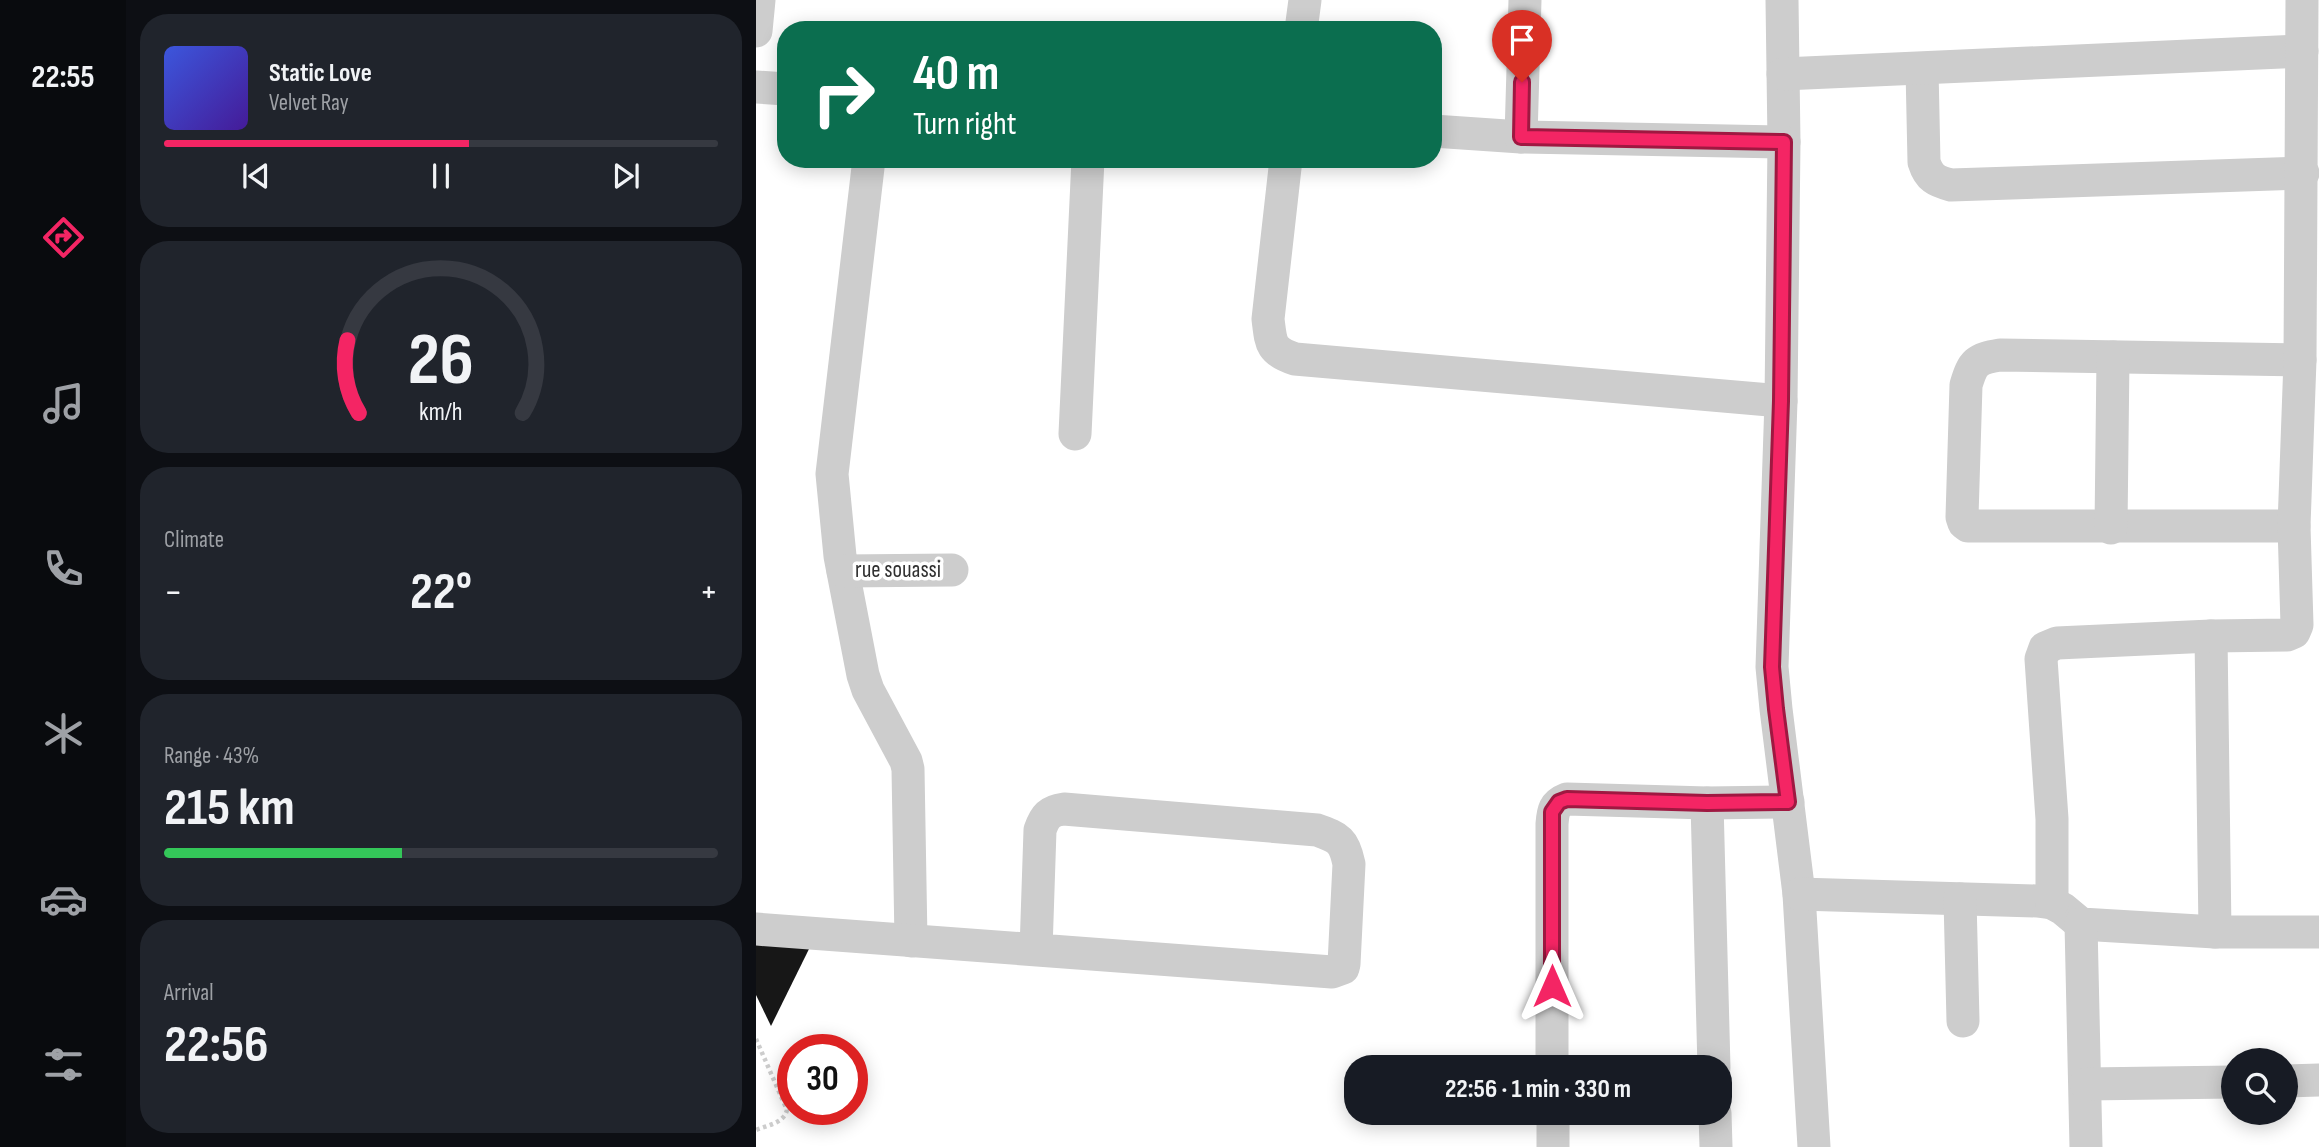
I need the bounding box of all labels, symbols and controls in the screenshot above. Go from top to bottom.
pin [1492,10,1552,82]
icon: arrive [1503,21,1541,59]
text: 40 m [913,45,999,104]
icon: right [798,49,889,140]
text: 22:55 [31,58,95,97]
text: Static Love [269,58,372,89]
text: Velvet Ray [269,89,349,117]
text: Turn right [913,105,1017,144]
icon: previous [237,157,275,195]
icon: pause [422,157,460,195]
icon: next [607,157,645,195]
icon: directions [39,213,88,262]
text: 26 [408,317,474,405]
icon: music [39,379,88,428]
text: km/h [419,397,463,428]
text: Climate [164,526,224,554]
icon: phone [39,544,88,593]
street label: rue souassi [855,556,941,584]
text: 22° [410,561,472,624]
text: − [164,570,183,615]
text: + [699,570,718,615]
icon: climate [39,709,88,758]
text: Range · 43% [164,742,259,770]
text: 215 km [164,777,295,840]
icon: car [39,875,88,924]
position arrow [1515,949,1589,1023]
text: Arrival [164,979,213,1007]
text: 22:56 [164,1014,269,1077]
speed limit sign: 30 [777,1034,868,1125]
icon: filters [39,1040,88,1089]
map controls [2221,1048,2298,1125]
button: search [2221,1048,2298,1125]
text: 22:56 · 1 min · 330 m [1445,1074,1631,1105]

